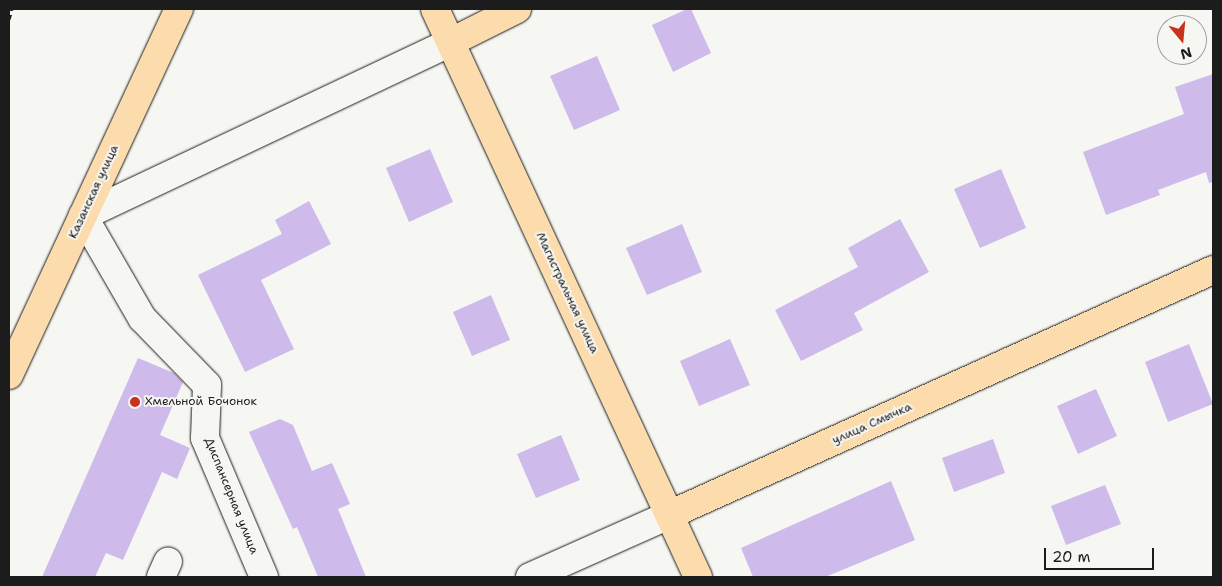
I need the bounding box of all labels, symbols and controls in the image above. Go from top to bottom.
north arrow [1157,15,1207,65]
text: N [1178,43,1194,64]
street label: Казанская улица [66,143,122,241]
street label: Магистральная улица [533,230,601,356]
place label: Хмельной Бочонок [145,395,257,409]
marker: Хмельной Бочонок [129,396,141,408]
street label: улица Смычка [830,400,914,448]
street label: Диспансерная улица [201,436,261,556]
scale bar [1047,538,1157,570]
text: 20 m [1052,547,1091,567]

